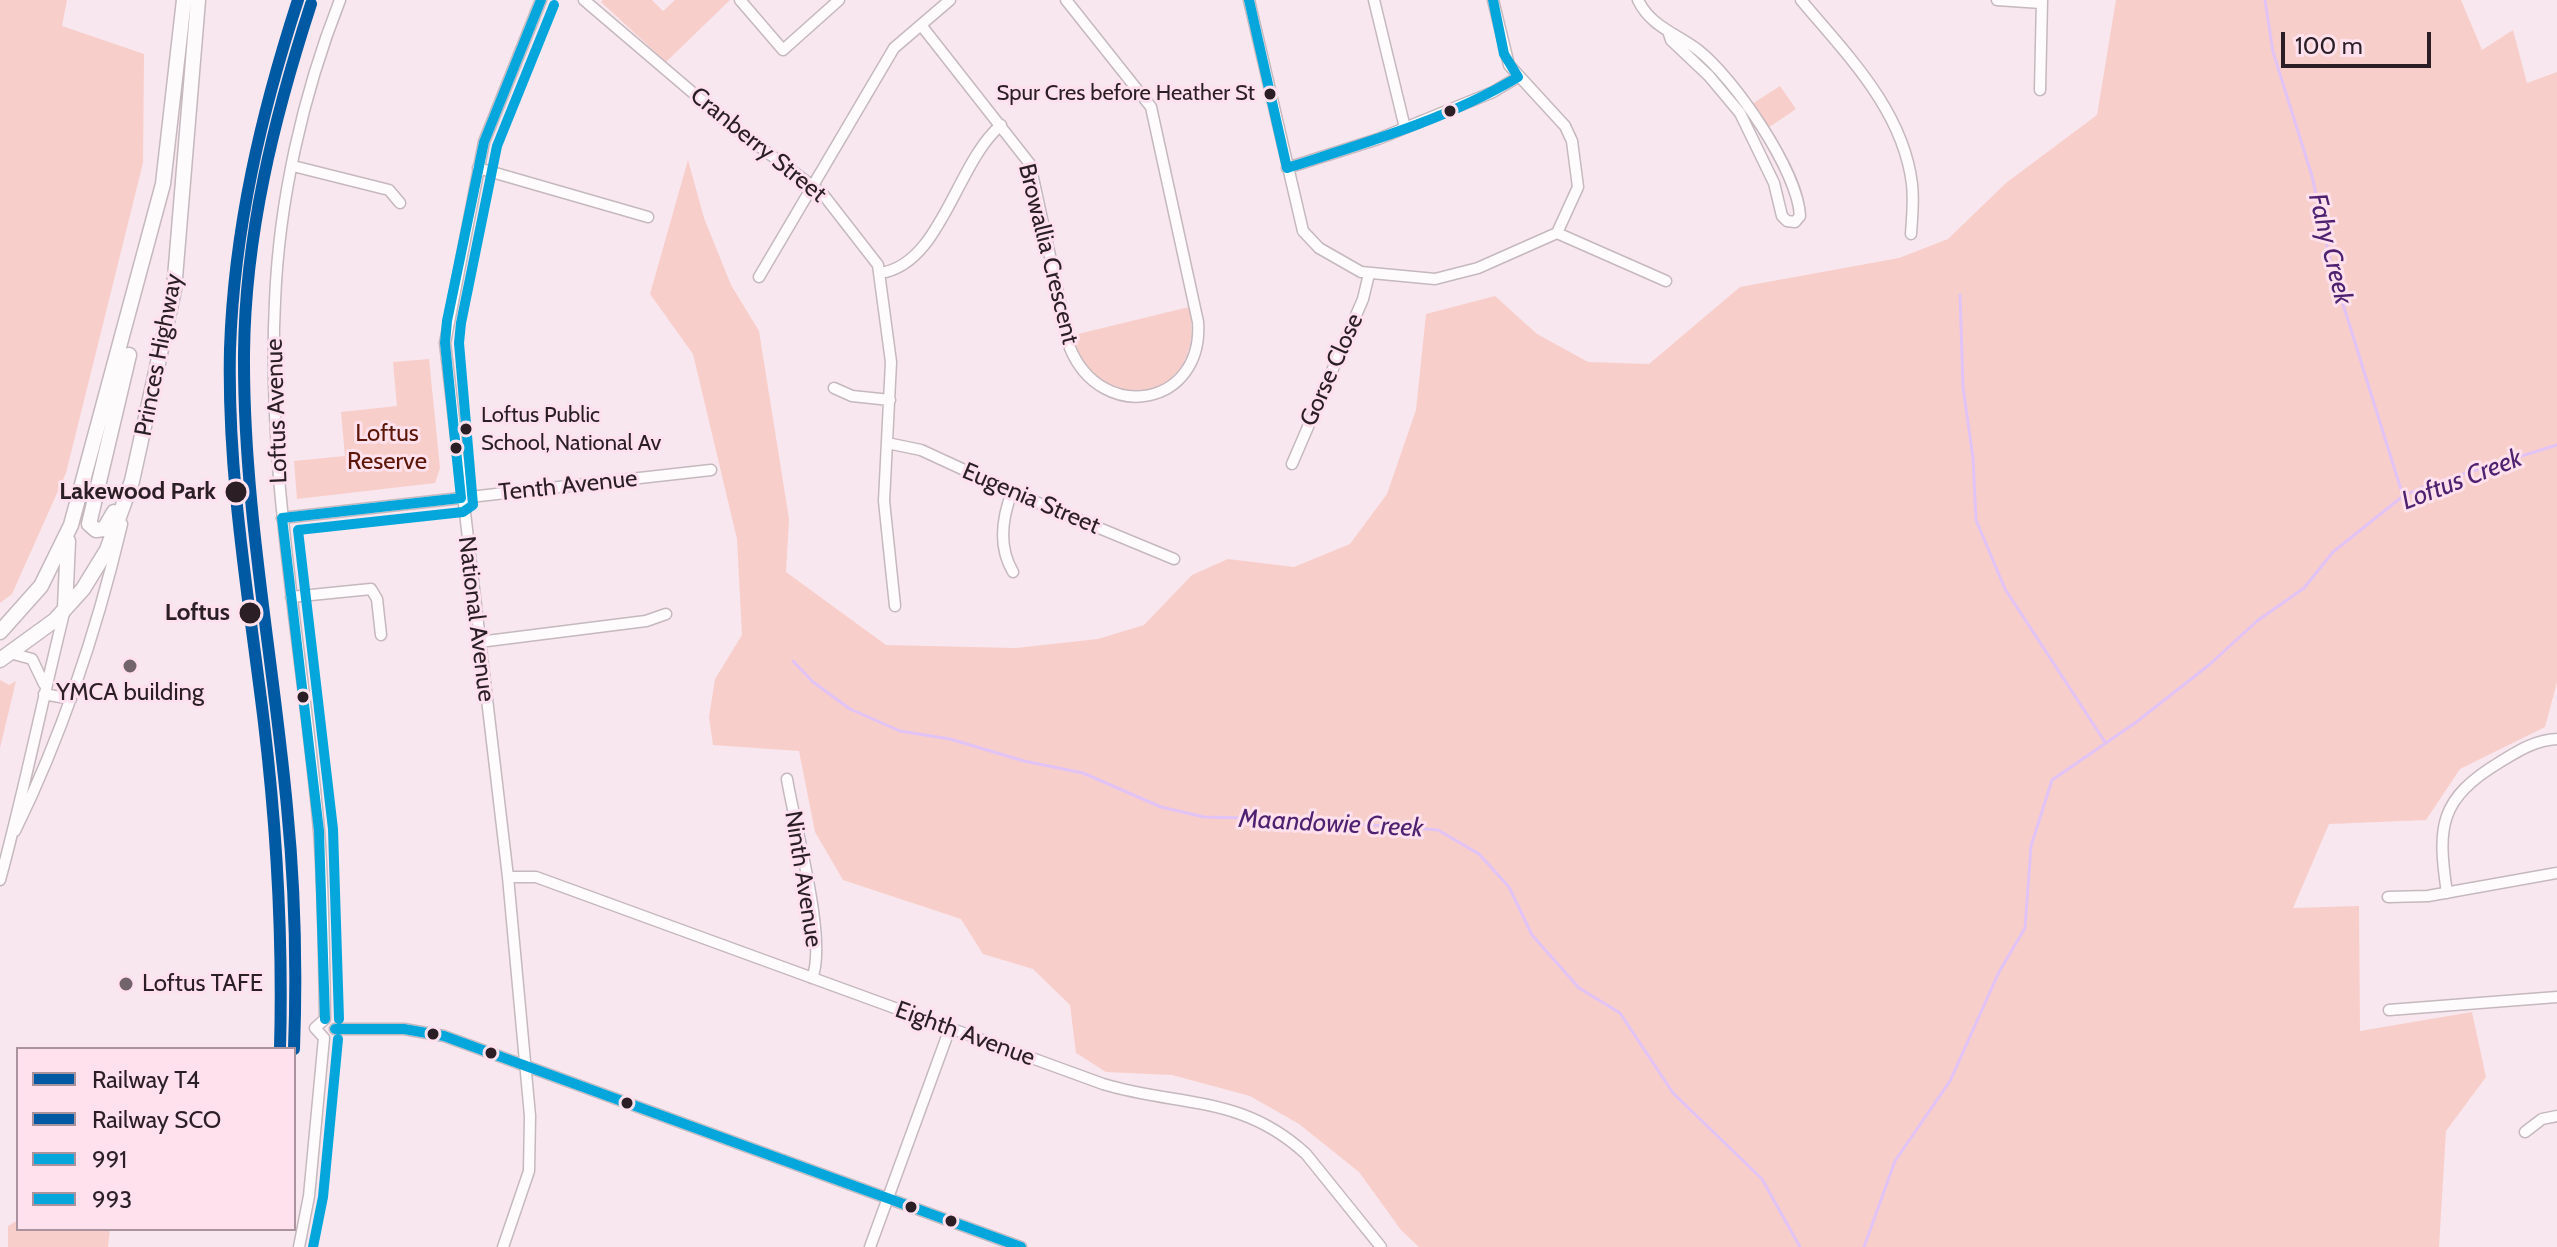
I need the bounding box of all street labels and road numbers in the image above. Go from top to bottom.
street label: Cranberry Street [684,81,832,209]
street label: Browallia Crescent [1012,161,1084,347]
street label: Princes Highway [129,271,189,439]
street label: Gorse Close [1294,309,1370,431]
street label: Loftus Avenue [260,338,294,484]
street label: Eugenia Street [958,457,1104,541]
street label: Tenth Avenue [497,464,639,508]
street label: National Avenue [452,535,500,703]
street label: Ninth Avenue [778,809,828,949]
street label: Eighth Avenue [891,995,1039,1073]

